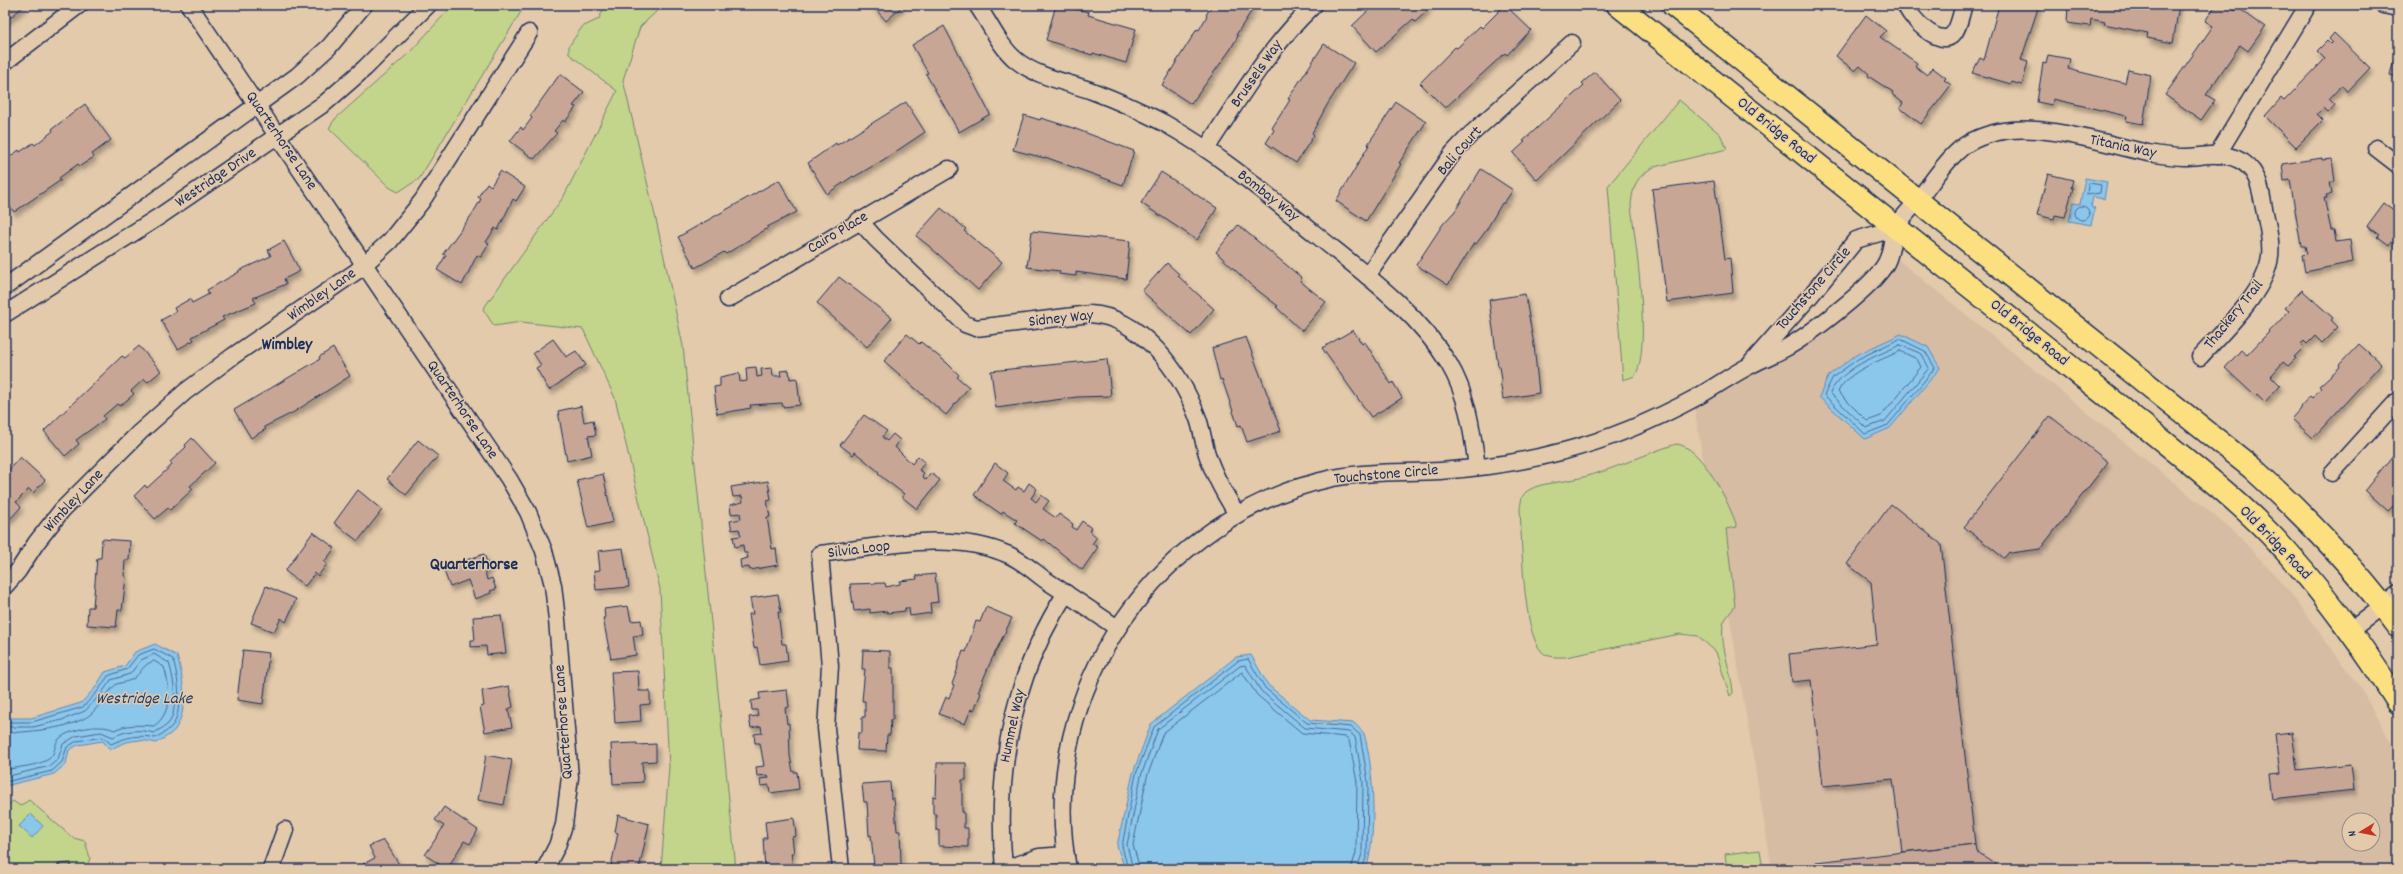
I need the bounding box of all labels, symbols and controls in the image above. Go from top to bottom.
street label: Brussels Way [1225,35,1289,113]
street label: Quarterhorse Lane [239,87,323,195]
street label: Old Bridge Road [1732,92,1820,170]
street label: Bali Court [1432,121,1488,181]
street label: Titania Way [2088,129,2159,165]
street label: Westridge Drive [171,142,261,214]
street label: Bombay Way [1232,164,1304,228]
street label: Cairo Place [803,206,873,260]
street label: Touchstone Circle [1771,242,1857,336]
street label: Wimbley Lane [283,263,361,327]
street label: Thackery Trail [2199,275,2269,355]
street label: Old Bridge Road [1985,294,2073,372]
street label: Sidney Way [1027,304,1095,334]
district label: Wimbley [262,334,313,358]
street label: Quarterhorse Lane [420,356,504,464]
street label: Touchstone Circle [1333,459,1439,491]
street label: Wimbley Lane [38,464,110,538]
street label: Old Bridge Road [2233,501,2317,585]
street label: Silvia Loop [826,535,892,565]
district label: Quarterhorse [430,554,518,578]
street label: Quarterhorse Lane [549,664,579,780]
street label: Hummel Way [994,687,1032,765]
water label: Westridge Lake [96,688,194,712]
north arrow [2341,812,2381,852]
text: N [2345,829,2361,837]

